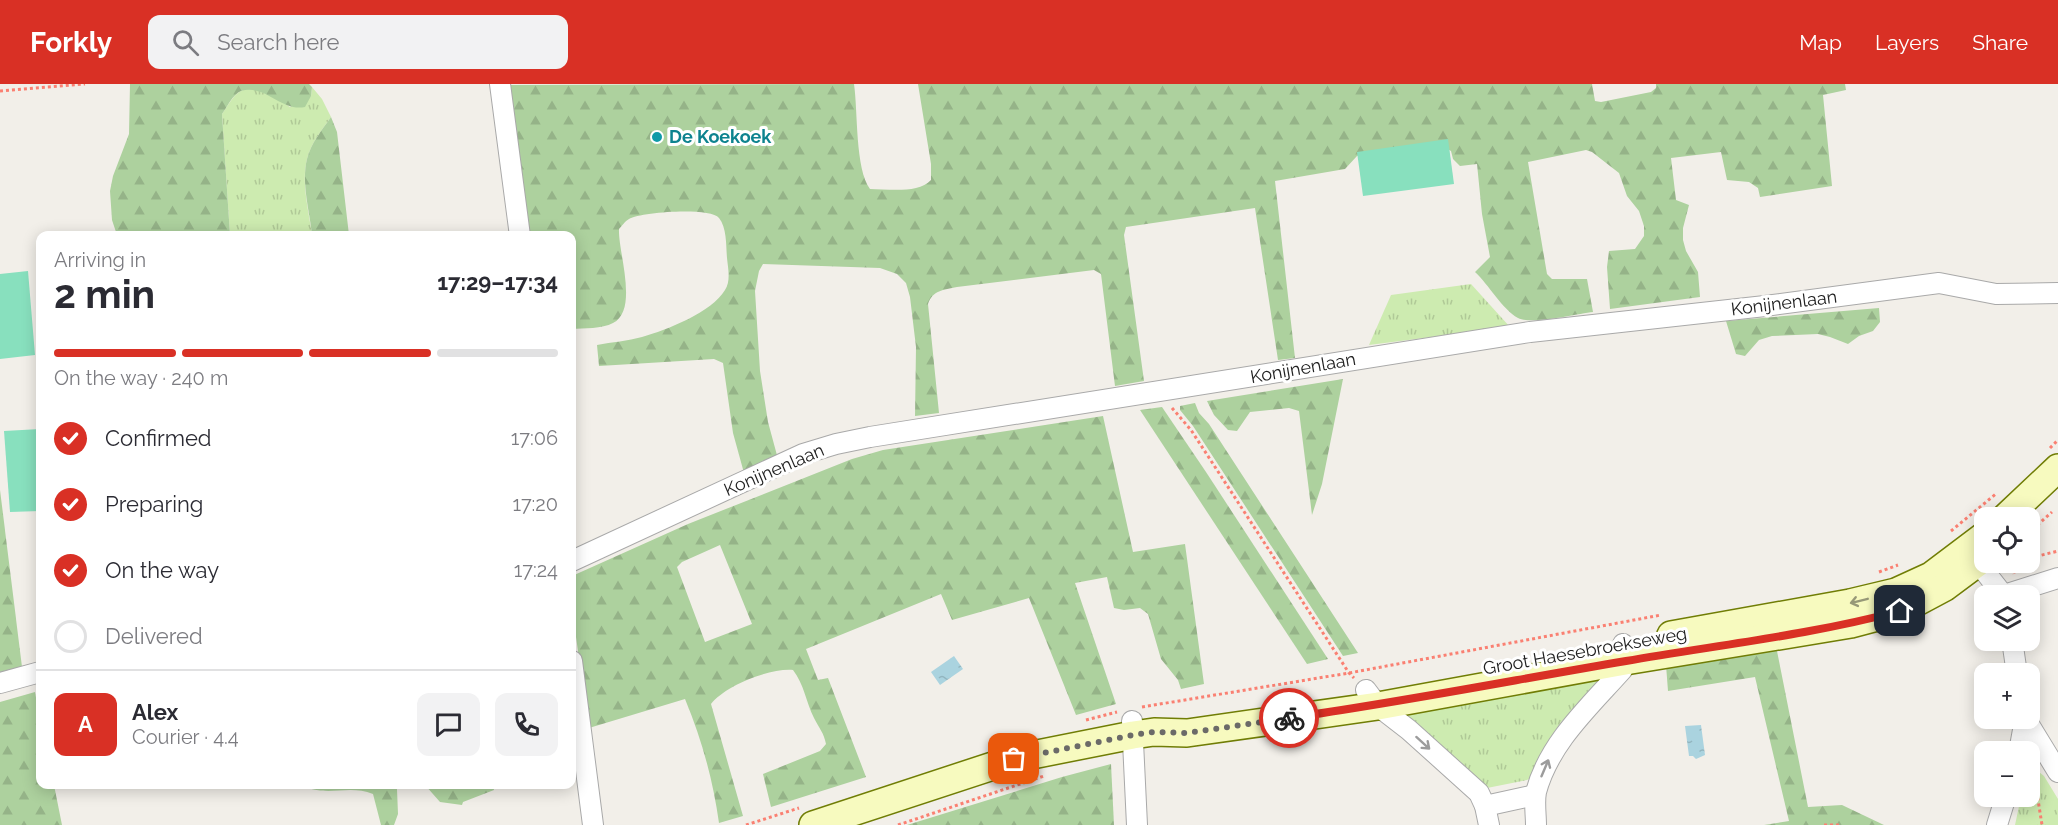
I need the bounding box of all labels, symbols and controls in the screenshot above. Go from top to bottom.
search box [148,15,568,69]
text: Forkly [30,26,112,59]
icon: search [169,26,202,59]
text: Search here [217,29,339,55]
text: Map [1799,30,1842,55]
text: Layers [1875,30,1939,55]
text: Share [1972,30,2028,55]
place label: De Koekoek [669,126,772,147]
marker: De Koekoek [650,130,664,144]
text: Arriving in [54,248,146,272]
text: 17:29–17:34 [437,269,558,295]
text: 2 min [54,271,155,317]
street label: Konijnenlaan [1730,286,1838,319]
street label: Konijnenlaan [1249,348,1357,387]
text: On the way · 240 m [54,366,228,390]
icon: check [54,422,87,455]
text: Confirmed [105,425,212,451]
text: 17:06 [511,426,558,450]
street label: Konijnenlaan [721,439,827,500]
icon: check [54,488,87,521]
text: Preparing [105,491,203,517]
text: 17:20 [512,492,558,516]
map controls [1974,507,2040,807]
button: locate [1974,507,2040,573]
icon: check [54,554,87,587]
text: On the way [105,557,219,583]
text: 17:24 [514,558,558,582]
pin [1874,585,1925,636]
button: layers [1974,585,2040,651]
icon: home [1883,594,1916,627]
one-way arrow [1849,596,1868,608]
street label: Groot Haesebroekseweg [1481,622,1688,679]
text: Delivered [105,623,203,649]
button: + [1974,663,2040,729]
courier [1259,688,1319,748]
button: chat [417,693,480,756]
button: phone [495,693,558,756]
text: Alex [132,699,178,725]
icon: bike [1273,702,1306,735]
text: A [78,711,93,737]
text: Courier · 4.4 [132,725,239,749]
pin [988,733,1039,784]
one-way arrow [1416,736,1431,750]
button: − [1974,741,2040,807]
icon: bag [997,742,1030,775]
one-way arrow [1540,760,1551,778]

